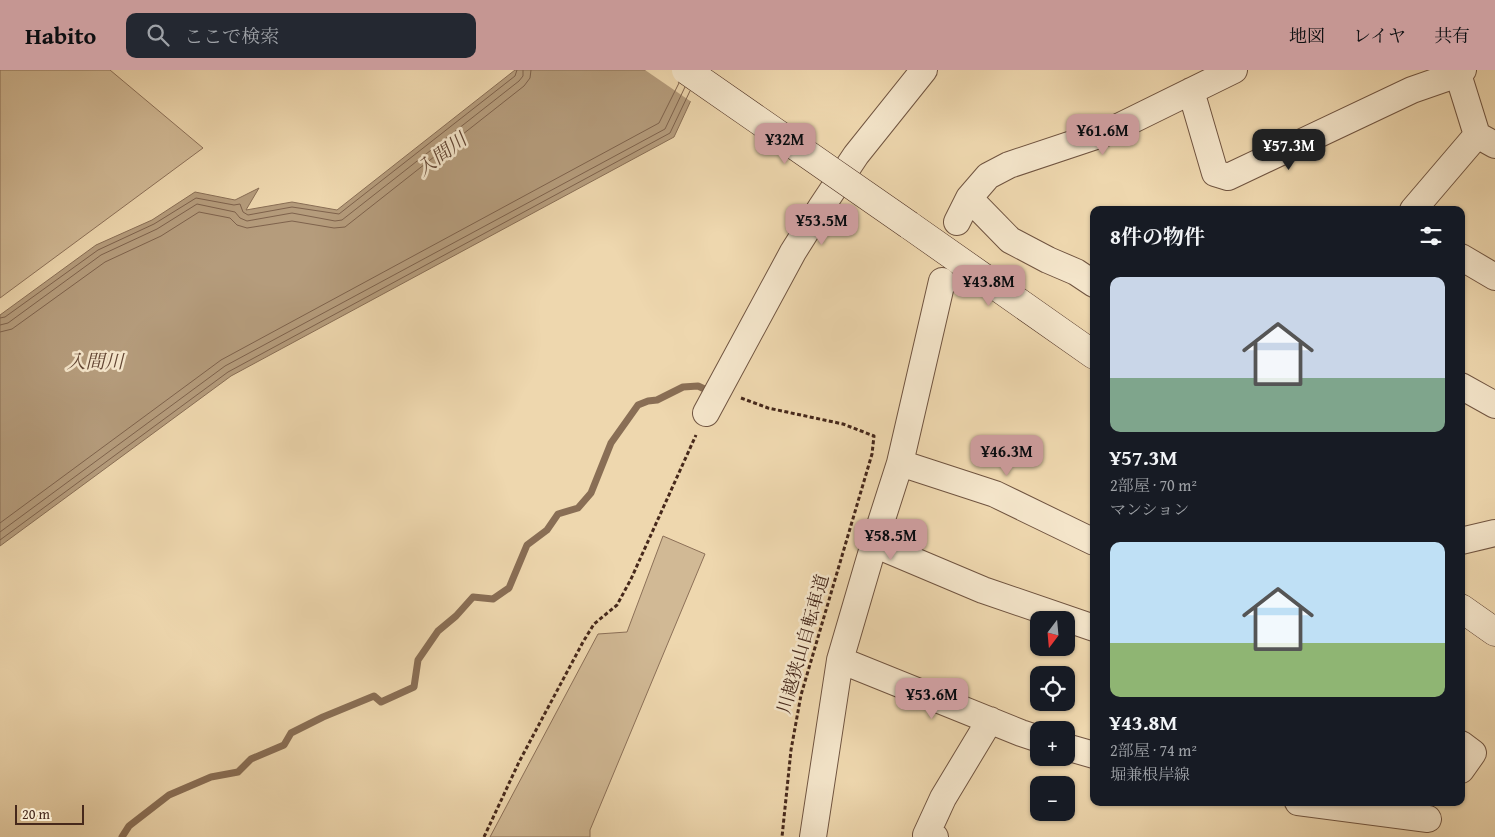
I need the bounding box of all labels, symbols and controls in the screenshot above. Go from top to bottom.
search box [126,13,476,58]
text: Habito [25,18,96,53]
icon: search [144,21,172,49]
text: ここで検索 [184,22,279,50]
text: 地図 [1289,22,1325,49]
text: レイヤ [1353,22,1406,49]
text: 共有 [1434,22,1470,49]
pin: ¥61.6M [1062,114,1144,156]
text: ¥61.6M [1077,118,1129,142]
pin: ¥32M [755,122,815,165]
water label: 入間川 [410,124,474,182]
text: ¥32M [766,127,804,151]
pin: ¥57.3M [1248,128,1330,171]
text: ¥57.3M [1263,133,1315,157]
pin: ¥53.5M [781,204,863,246]
text: ¥53.5M [796,208,848,232]
text: 8件の物件 [1110,221,1205,252]
icon: filters [1417,222,1445,250]
pin: ¥43.8M [948,264,1030,307]
text: ¥43.8M [963,269,1015,293]
icon: home [1233,309,1323,399]
water label: 入間川 [66,347,125,375]
pin: ¥46.3M [966,434,1048,477]
text: ¥46.3M [981,439,1033,463]
text: ¥57.3M [1110,442,1178,473]
text: 2部屋 · 70 m² [1110,473,1197,497]
text: マンション [1110,497,1189,521]
pin: ¥58.5M [850,518,932,561]
text: ¥58.5M [865,523,917,547]
street label: 川越狭山自転車道 [770,571,835,717]
icon: home [1233,574,1323,664]
north arrow [1030,611,1075,656]
map controls [1030,611,1075,821]
button: locate [1030,666,1075,711]
pin: ¥53.6M [891,678,973,720]
text: ¥53.6M [906,682,958,706]
text: ¥43.8M [1110,707,1178,738]
button: + [1030,721,1075,766]
text: 2部屋 · 74 m² [1110,738,1197,762]
text: 堀兼根岸線 [1110,762,1190,786]
button: − [1030,776,1075,821]
scale bar [15,802,84,825]
text: 20 m [22,804,50,824]

